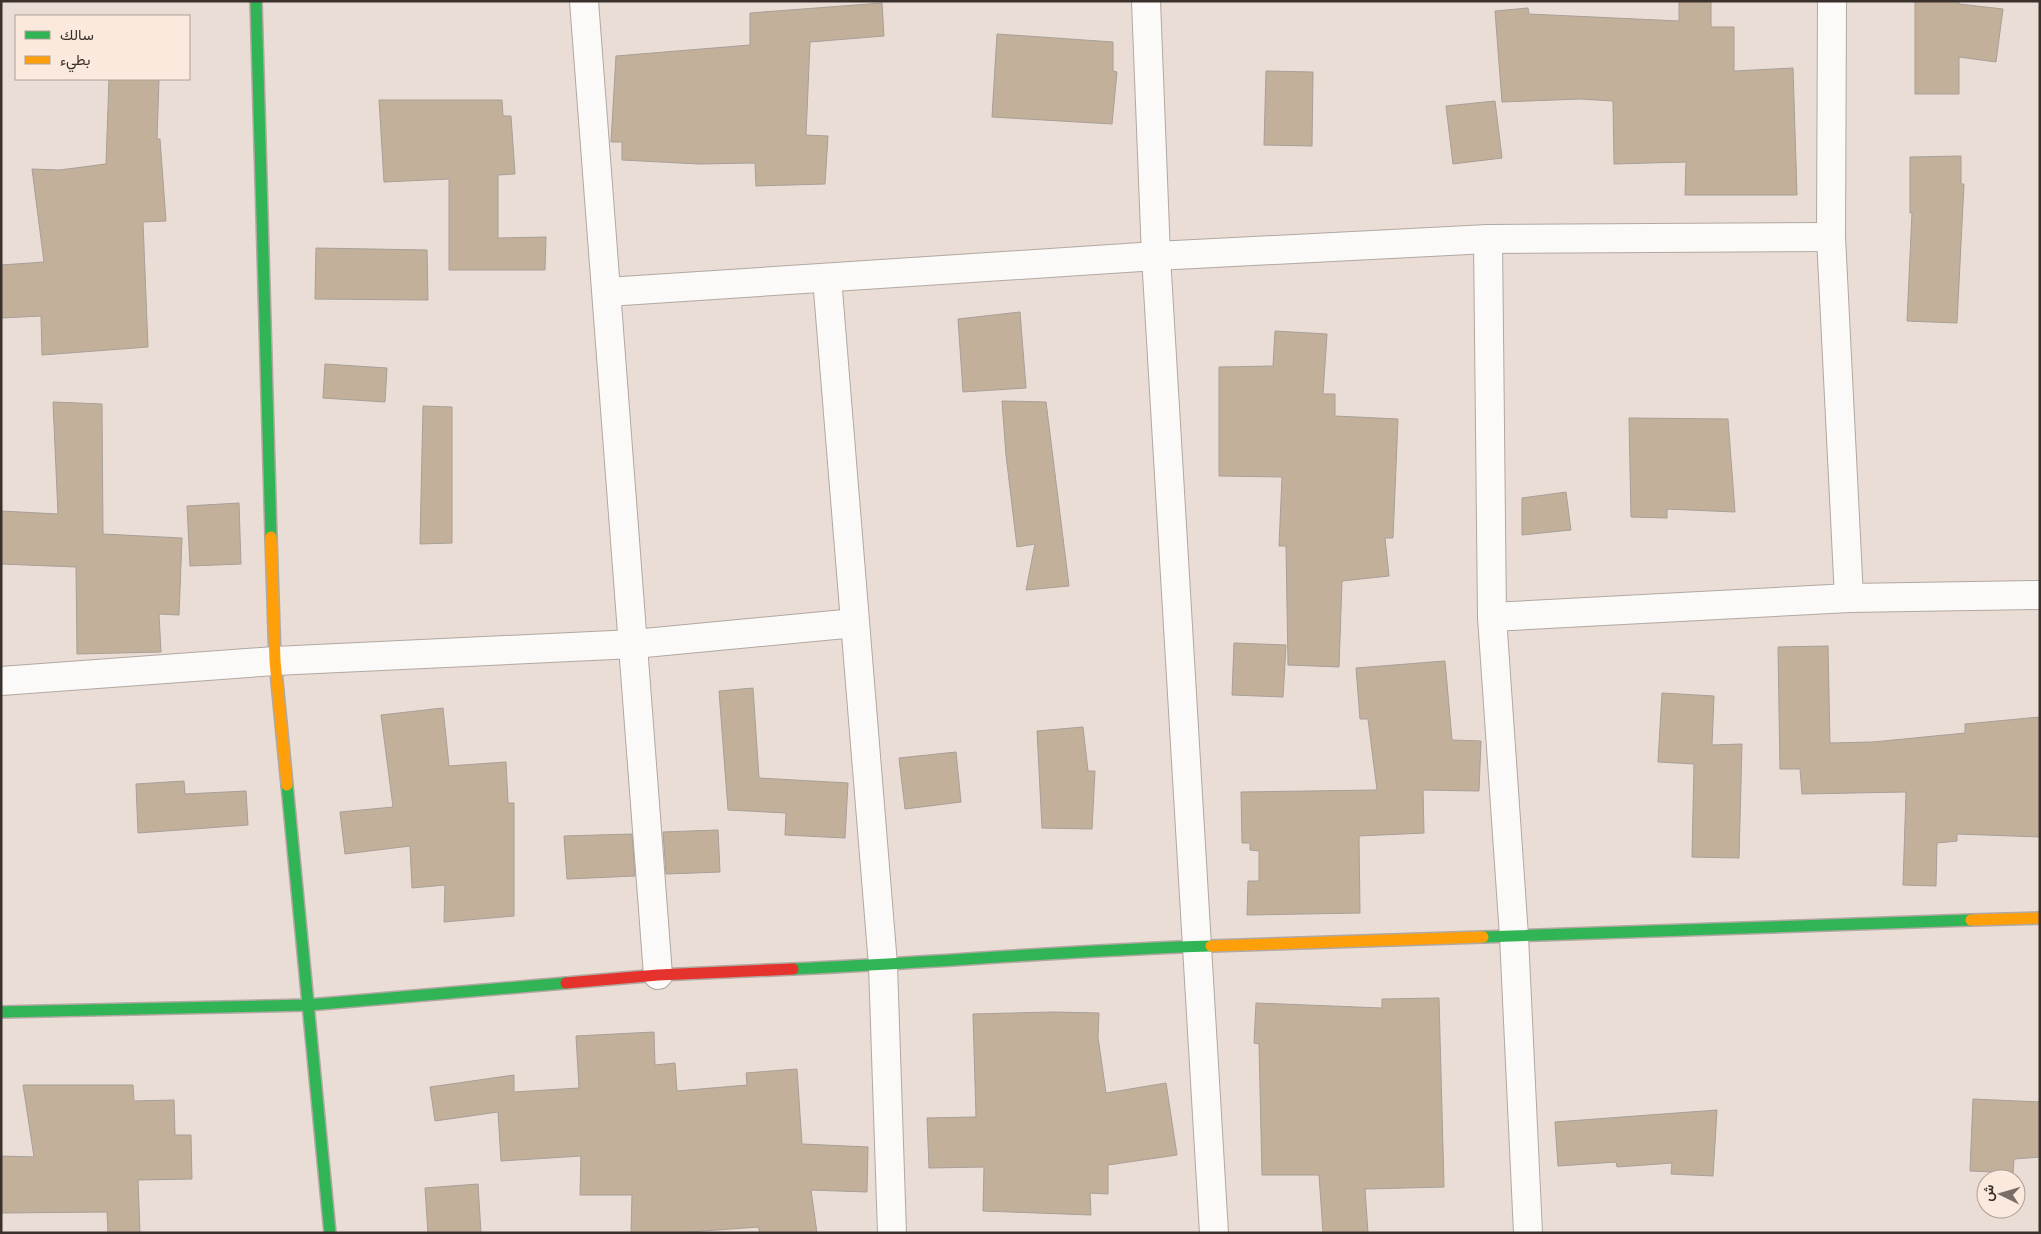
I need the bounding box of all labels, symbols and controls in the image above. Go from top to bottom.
legend [15,15,190,80]
text: سالك [60,24,94,47]
text: بطيء [60,49,90,73]
north arrow [1976,1169,2026,1219]
text: ش [1977,1183,2000,1202]

